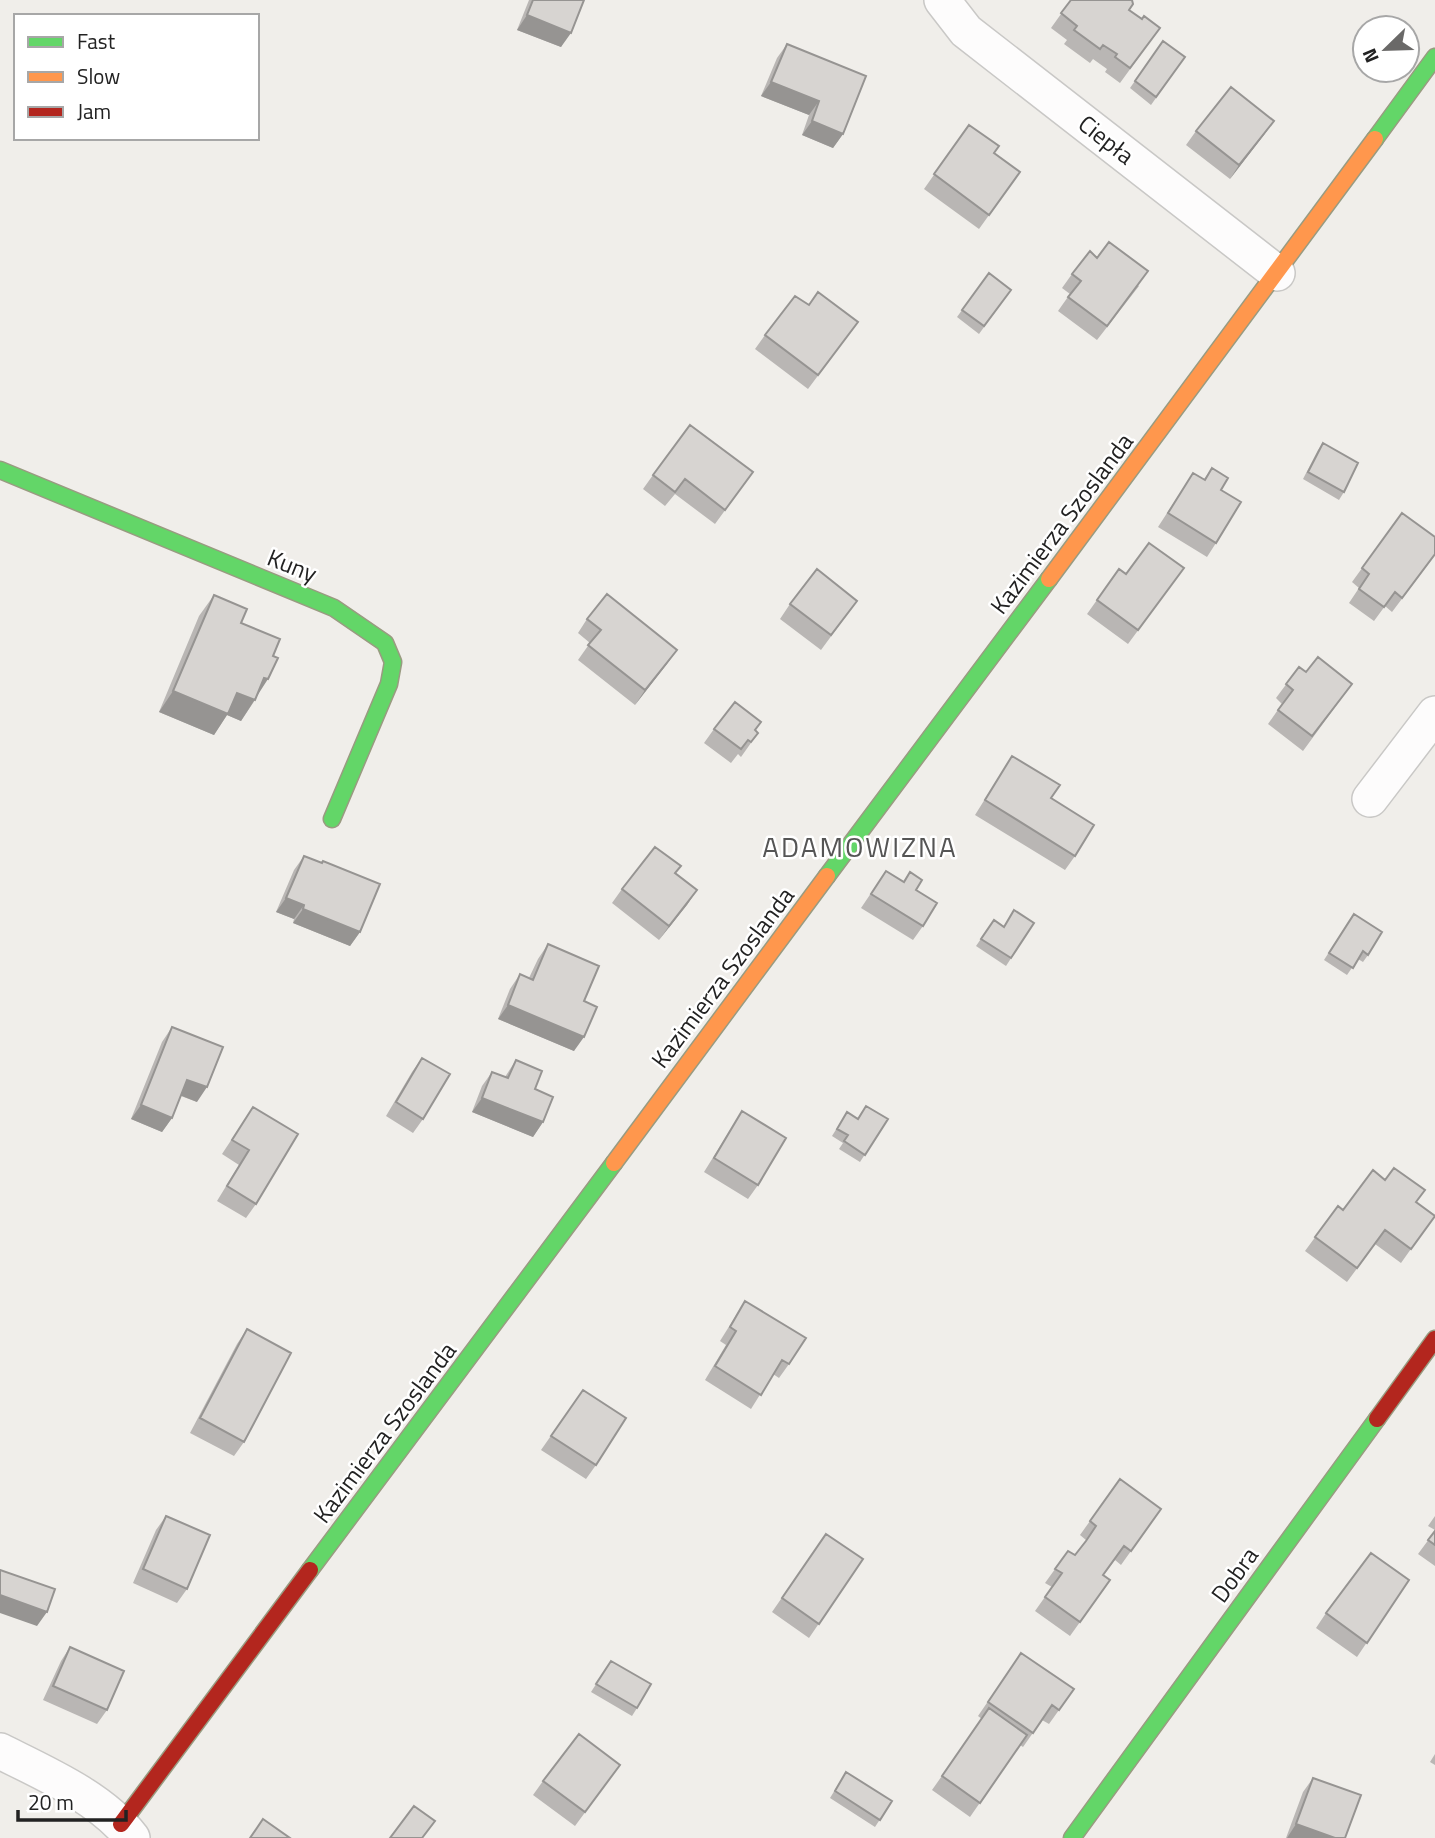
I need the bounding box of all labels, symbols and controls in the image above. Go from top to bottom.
legend [14,14,259,140]
north arrow [1351,14,1421,84]
text: Fast [77,25,116,57]
text: N [1354,44,1386,68]
text: Slow [77,60,120,92]
text: Jam [77,95,111,127]
street label: Ciepła [1071,106,1142,173]
street label: Kazimierza Szoslanda [981,425,1141,622]
street label: Kuny [262,539,323,591]
district label: ADAMOWIZNA [762,825,958,868]
street label: Kazimierza Szoslanda [642,879,802,1076]
street label: Kazimierza Szoslanda [304,1334,464,1531]
street label: Dobra [1202,1539,1267,1610]
scale bar [18,1778,126,1822]
text: 20 m [28,1786,74,1818]

